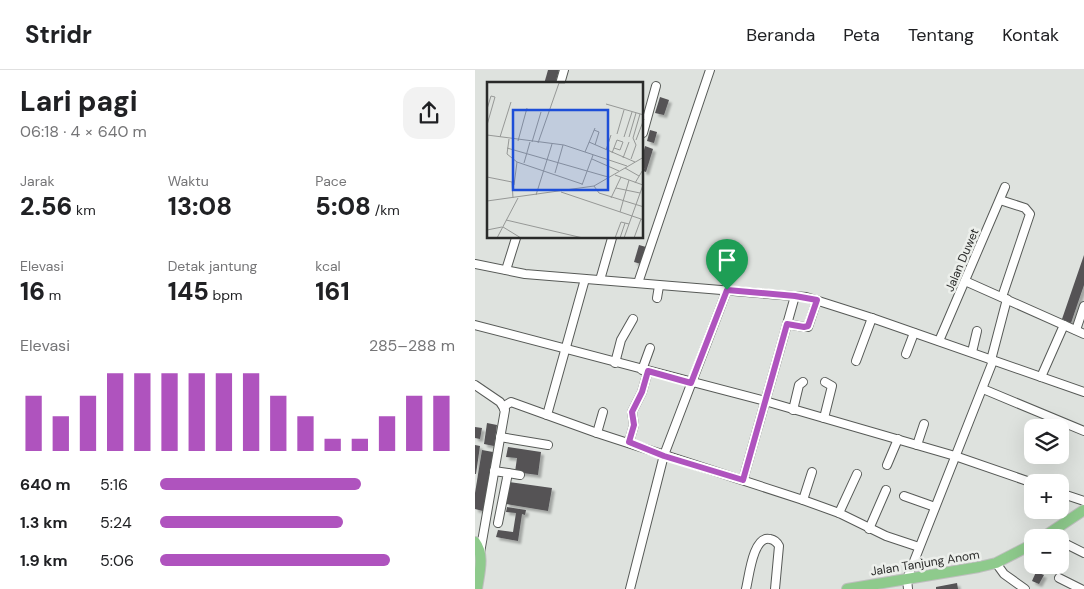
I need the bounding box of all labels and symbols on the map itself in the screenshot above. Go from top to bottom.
inset map [487,82,644,239]
street label: Jalan Duwet [942,226,983,294]
pin [706,239,748,290]
street label: Jalan Tanjung Anom [869,546,981,580]

